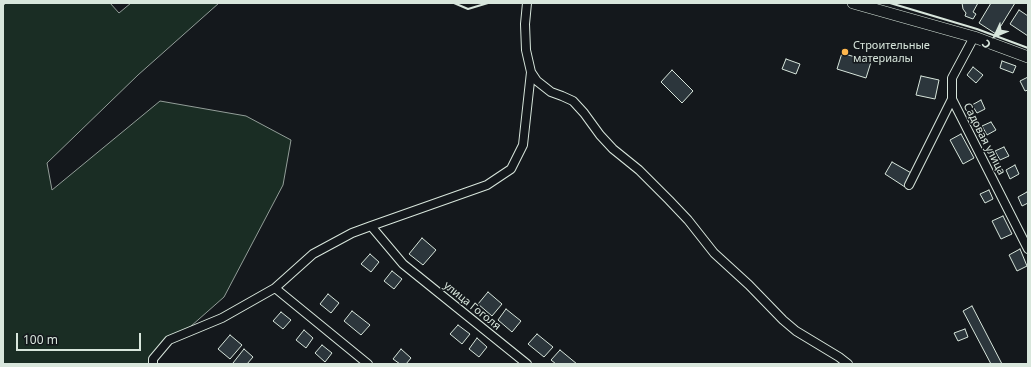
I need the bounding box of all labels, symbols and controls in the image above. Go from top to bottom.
north arrow [975,16,1015,56]
text: С [978,37,994,52]
place label: Строительные материалы [853,39,930,65]
marker: Строительные материалы [840,47,850,57]
street label: Садовая улица [960,101,1008,177]
street label: улица Гоголя [441,279,503,333]
scale bar [18,325,143,351]
text: 100 m [23,331,58,348]

